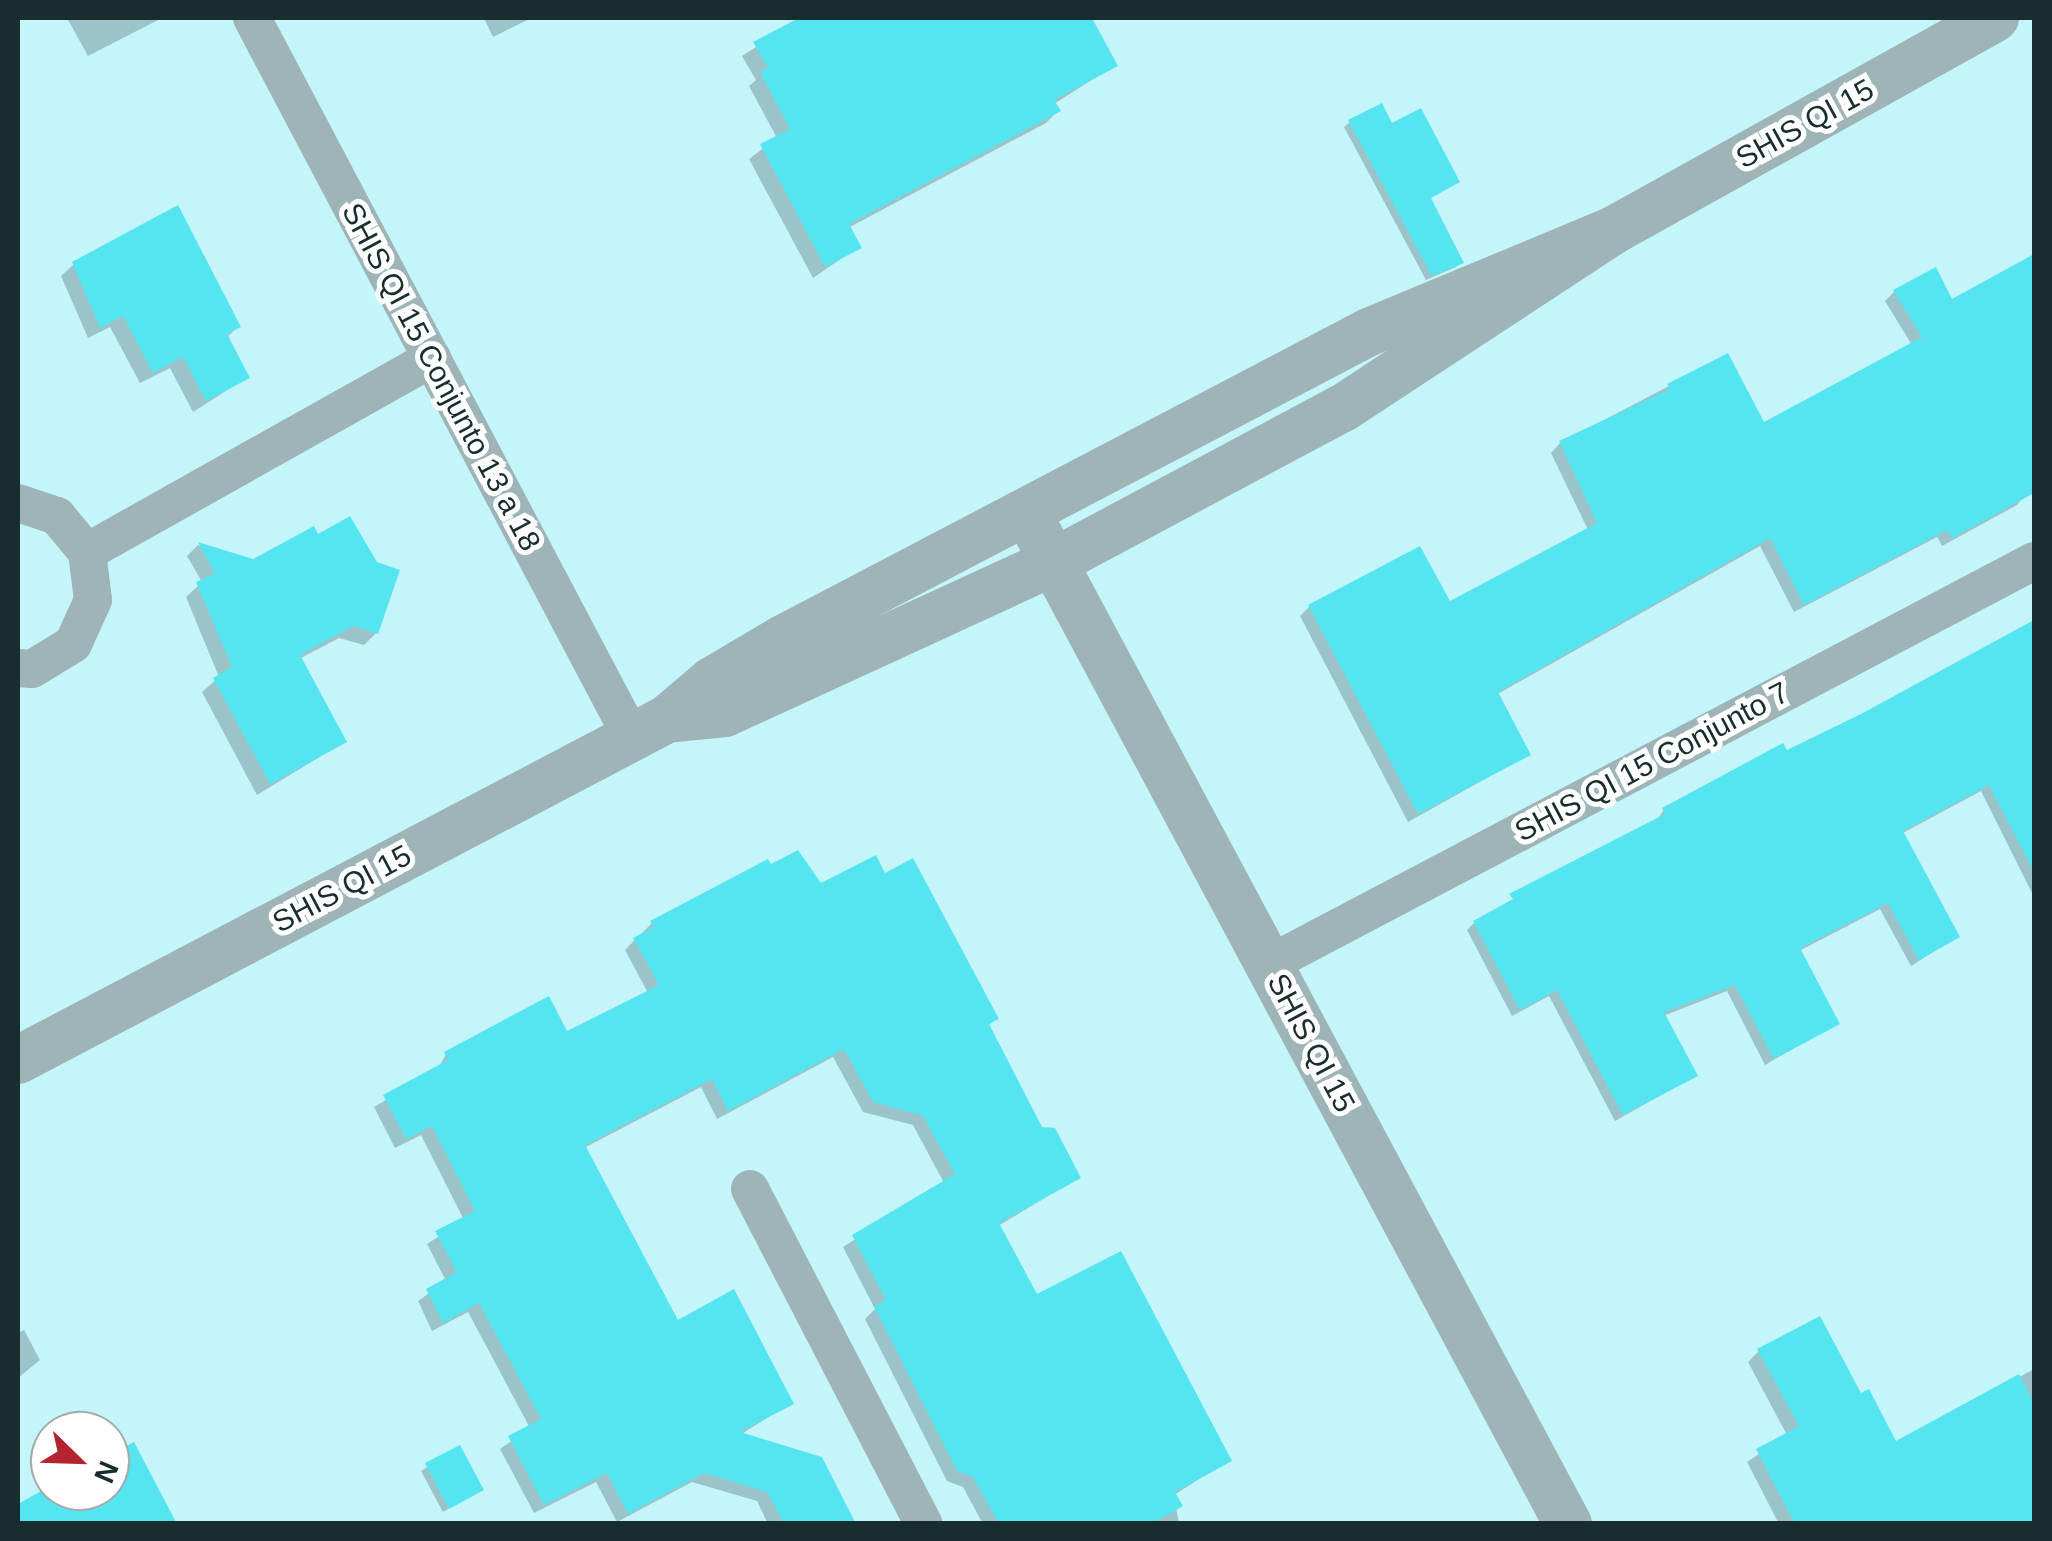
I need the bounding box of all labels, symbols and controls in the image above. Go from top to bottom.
street label: SHIS QI 15 [1730,71,1880,177]
street label: SHIS QI 15 Conjunto 13 a 18 [334,197,548,557]
street label: SHIS QI 15 Conjunto 7 [1509,674,1795,850]
street label: SHIS QI 15 [267,837,417,941]
street label: SHIS QI 15 [1259,968,1363,1118]
north arrow [30,1411,130,1511]
text: N [88,1457,124,1487]

